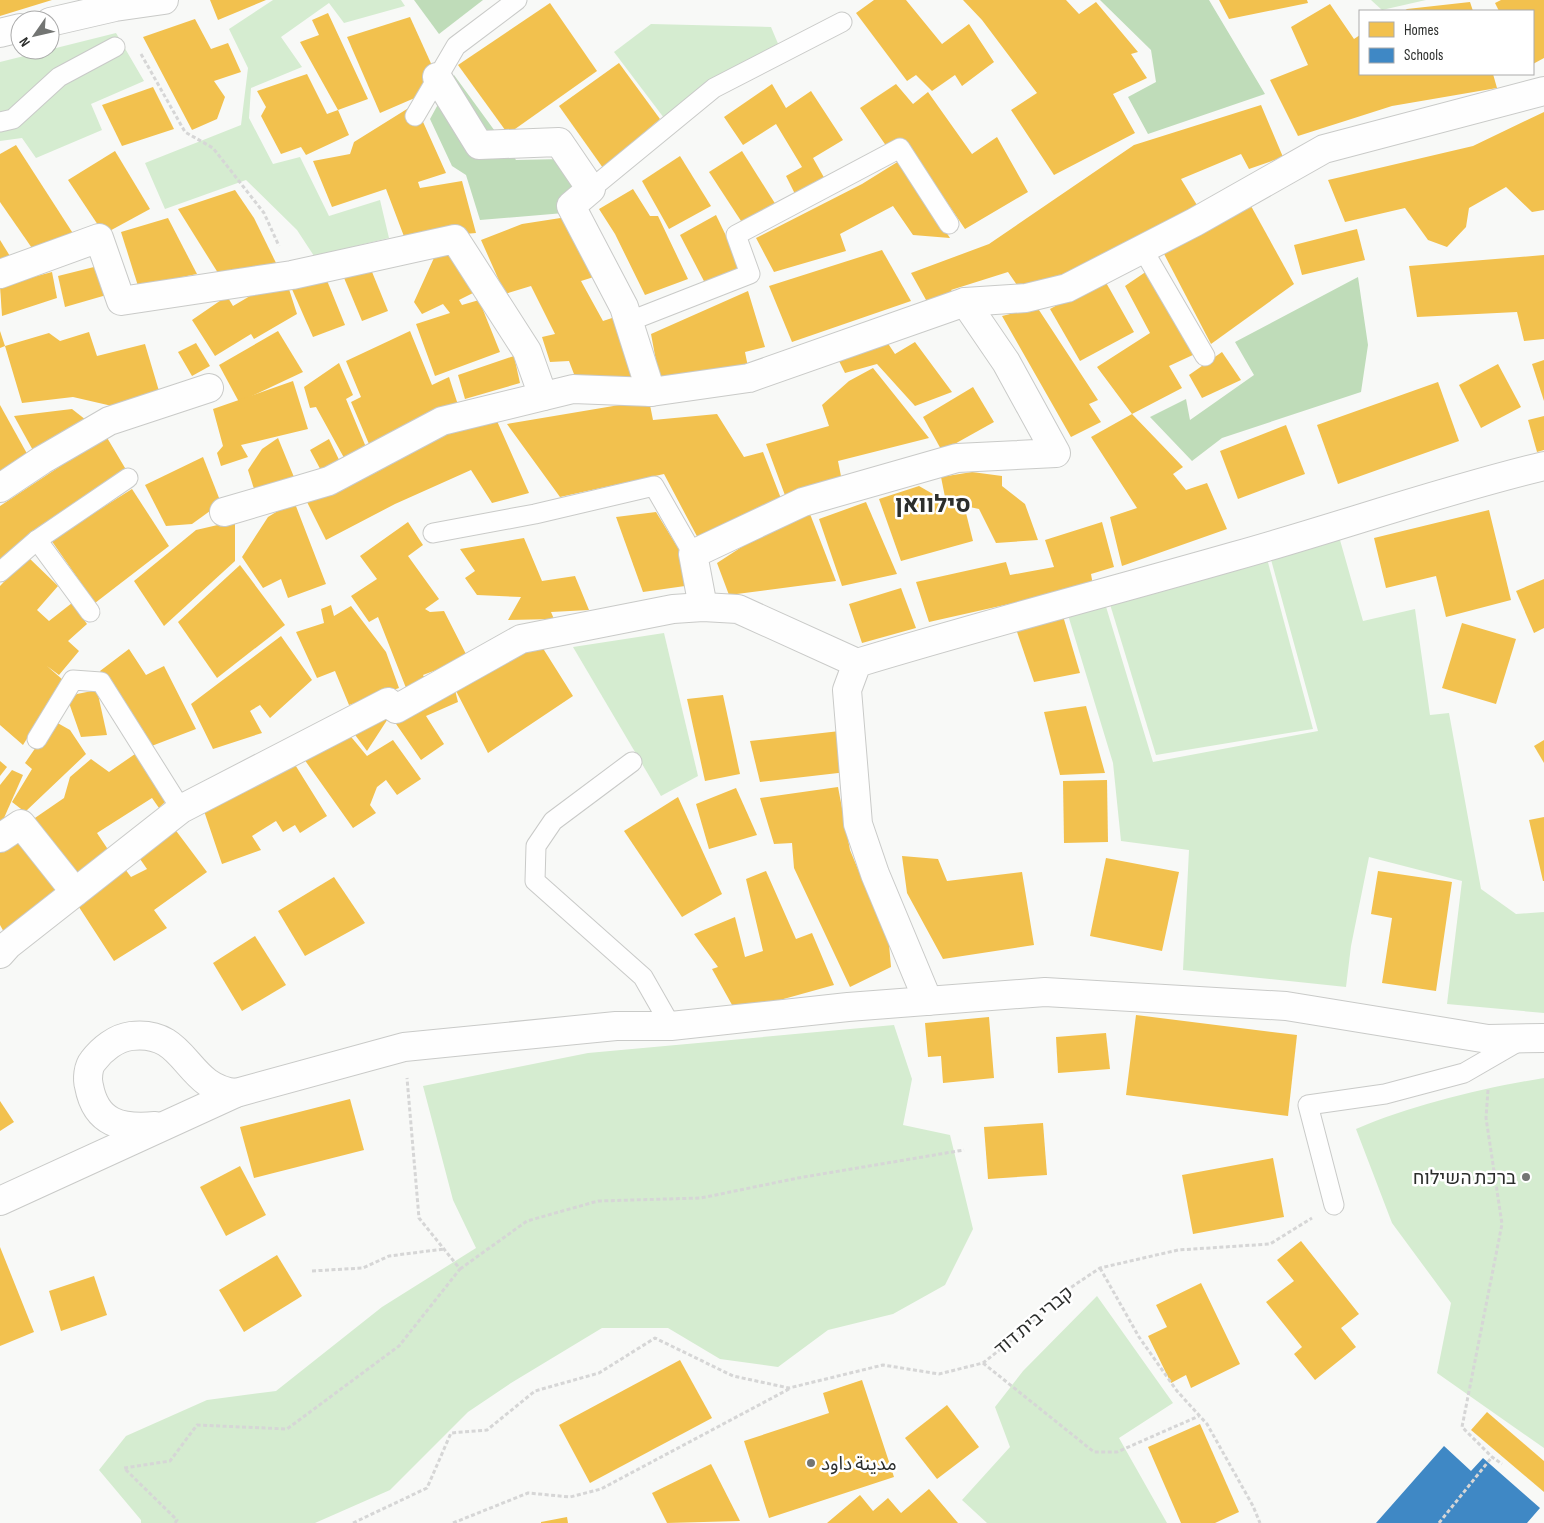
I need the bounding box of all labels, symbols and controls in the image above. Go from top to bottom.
north arrow [10,10,60,60]
legend [1359,10,1534,75]
text: Homes [1404,21,1439,40]
text: N [15,34,34,50]
text: Schools [1404,46,1443,65]
district label: סילוואן [895,490,971,519]
place label: ברכת השילוח [1413,1167,1516,1190]
marker: ברכת השילוח [1520,1171,1532,1183]
street label: קברי בית דוד [990,1282,1078,1361]
place label: مدينة داود [821,1453,897,1476]
marker: مدينة داود [805,1457,817,1469]

